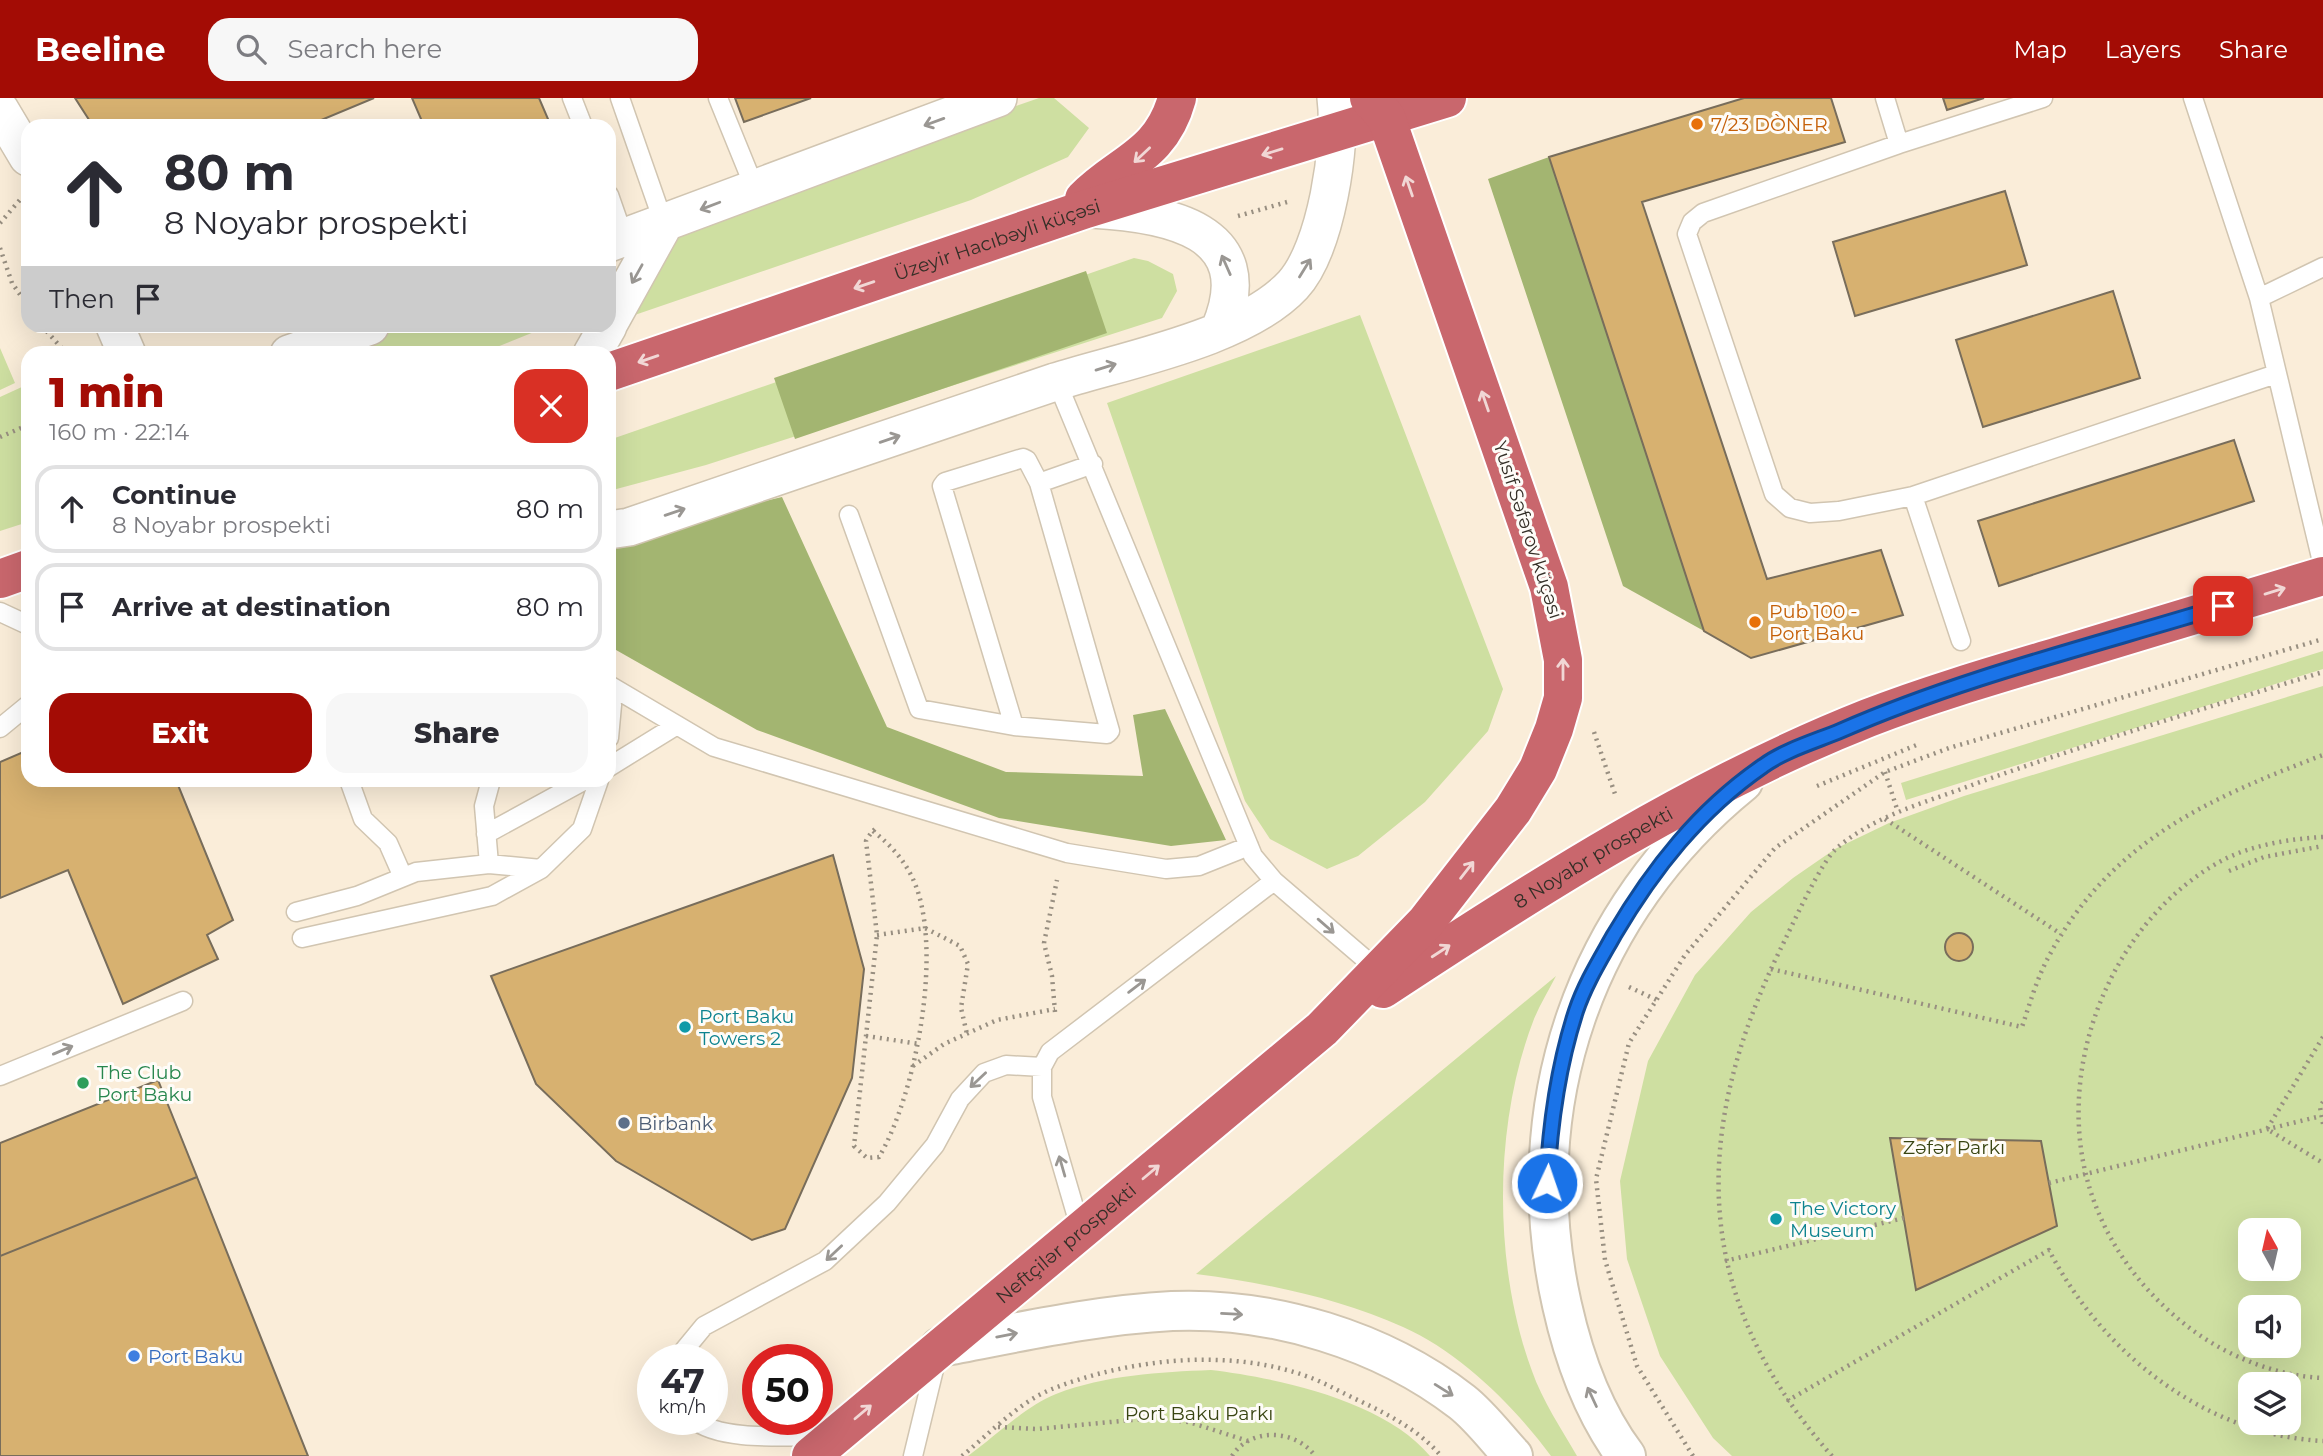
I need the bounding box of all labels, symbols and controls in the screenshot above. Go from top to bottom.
search box [208,18,698,81]
text: Beeline [35,29,166,69]
icon: search [232,30,270,68]
text: Search here [288,33,442,65]
text: Map [2013,35,2067,64]
text: Layers [2105,35,2181,64]
text: Share [2219,35,2288,64]
place label: 7/23 DÒNER [1711,113,1828,136]
marker: 7/23 DÒNER [1689,116,1705,132]
one-way arrow [924,117,946,129]
text: 80 m [164,143,295,202]
one-way arrow [1134,146,1151,163]
one-way arrow [1261,146,1283,159]
icon: ahead [49,147,140,238]
one-way arrow [1402,175,1415,197]
street label: Üzeyir Hacıbəyli küçəsi [891,194,1103,285]
one-way arrow [699,201,721,214]
text: 8 Noyabr prospekti [164,203,469,242]
one-way arrow [1219,254,1232,276]
one-way arrow [1298,258,1312,278]
one-way arrow [629,263,643,283]
icon: arrive [129,280,167,318]
one-way arrow [853,280,875,292]
text: Then [49,283,115,315]
one-way arrow [638,354,660,366]
one-way arrow [1095,360,1117,373]
text: 1 min [49,366,165,418]
button: close [514,369,588,443]
one-way arrow [1478,390,1490,412]
text: 160 m · 22:14 [49,418,189,446]
one-way arrow [879,432,901,445]
street label: Yusif Səfərov küçəsi [1488,438,1568,622]
text: Continue [112,479,237,511]
icon: ahead [53,490,91,528]
text: 80 m [516,493,584,525]
one-way arrow [663,505,685,517]
text: 8 Noyabr prospekti [112,511,331,539]
pin [2193,576,2253,636]
one-way arrow [2263,583,2285,596]
icon: arrive [2204,587,2242,625]
icon: arrive [53,588,91,626]
text: Arrive at destination [112,591,391,623]
text: 80 m [516,591,584,623]
place label: Pub 100 - Port Baku [1769,600,1864,645]
marker: Pub 100 - Port Baku [1747,614,1763,630]
one-way arrow [1556,658,1570,681]
button: Exit [49,693,312,773]
button: Share [326,693,588,773]
street label: 8 Noyabr prospekti [1509,801,1677,913]
one-way arrow [1459,861,1474,879]
one-way arrow [1317,918,1335,934]
one-way arrow [1431,944,1450,958]
one-way arrow [1127,979,1146,994]
place label: Port Baku Towers 2 [699,1005,794,1050]
marker: Port Baku Towers 2 [677,1019,693,1035]
one-way arrow [52,1043,73,1056]
place label: The Club Port Baku [97,1061,192,1106]
one-way arrow [970,1071,988,1088]
marker: The Club Port Baku [75,1075,91,1091]
place label: Birbank [638,1112,714,1135]
marker: Birbank [616,1115,632,1131]
park label: Zəfər Parkı [1903,1136,2005,1159]
position arrow [1510,1146,1584,1220]
one-way arrow [1055,1155,1068,1178]
one-way arrow [1142,1165,1160,1180]
street label: Neftçilər prospekti [991,1178,1141,1308]
place label: The Victory Museum [1790,1197,1897,1242]
marker: The Victory Museum [1768,1211,1784,1227]
north arrow [2238,1218,2301,1281]
map controls [2238,1218,2301,1435]
one-way arrow [825,1245,843,1261]
button: sound [2238,1295,2301,1358]
one-way arrow [1221,1308,1244,1321]
one-way arrow [995,1327,1018,1341]
speed limit sign: 50 [742,1344,833,1435]
place label: Port Baku [148,1345,243,1368]
marker: Port Baku [126,1348,142,1364]
text: 47 [660,1359,705,1402]
button: layers [2238,1372,2301,1435]
one-way arrow [1433,1384,1453,1398]
one-way arrow [1585,1387,1598,1408]
text: km/h [658,1396,707,1418]
park label: Port Baku Parkı [1125,1402,1273,1425]
one-way arrow [854,1404,872,1420]

